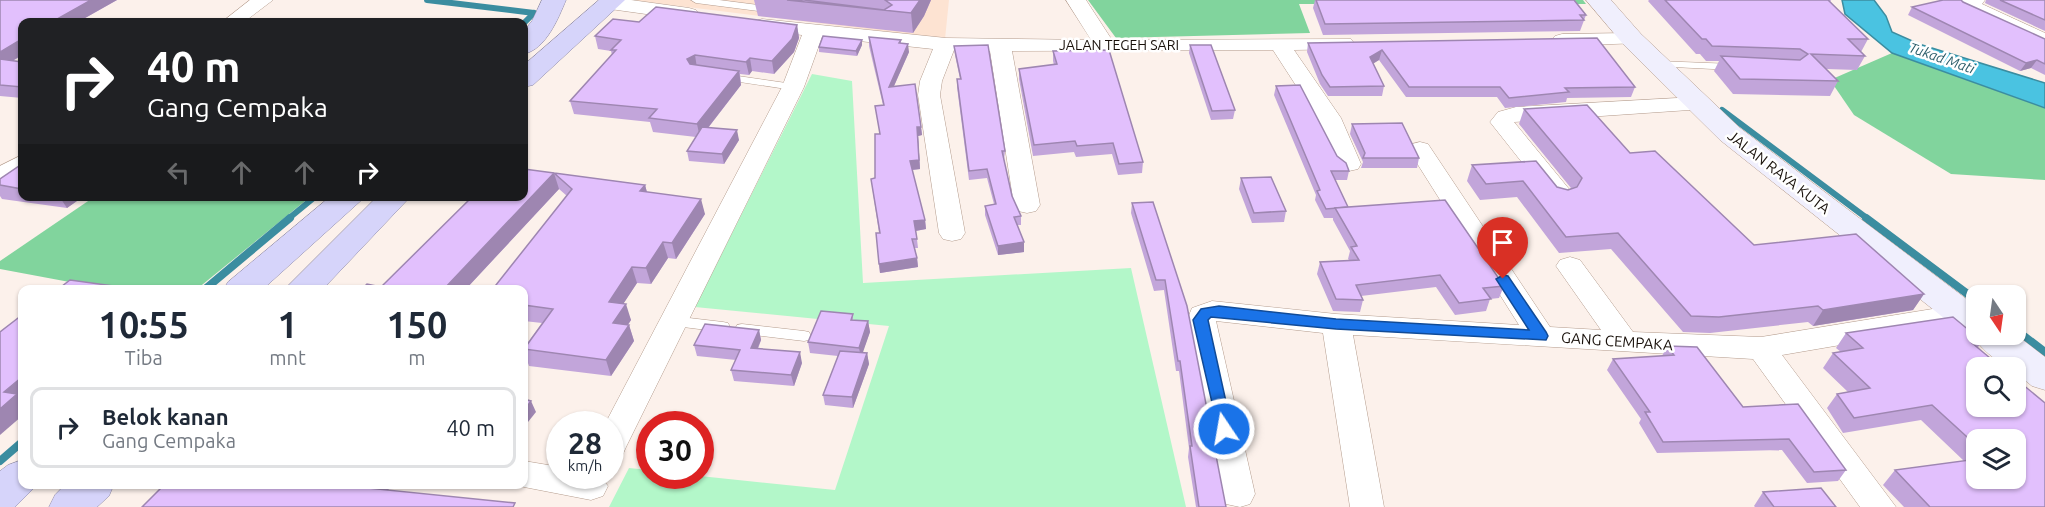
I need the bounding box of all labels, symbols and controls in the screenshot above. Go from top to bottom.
street label: JALAN TEGEH SARI [1059,37,1179,53]
water label: Tukad Mati [1907,39,1977,77]
icon: right [48,42,126,120]
text: 40 m [147,43,241,90]
text: Gang Cempaka [147,92,328,122]
street label: JALAN RAYA KUTA [1725,127,1834,217]
icon: left [162,156,195,189]
icon: ahead [225,156,258,189]
icon: ahead [288,156,321,189]
icon: right [351,156,384,189]
pin [1477,217,1528,279]
icon: arrive [1486,226,1519,259]
north arrow [1966,285,2026,345]
map controls [1966,285,2026,489]
text: 10:55 [99,304,189,345]
text: 1 [277,304,298,345]
text: 150 [386,304,447,345]
street label: GANG CEMPAKA [1561,329,1674,353]
text: Tiba [124,346,163,369]
text: mnt [269,346,306,369]
text: m [408,346,426,369]
button: search [1966,357,2026,417]
position arrow [1192,397,1256,461]
text: Belok kanan [102,404,229,429]
icon: right [51,411,84,444]
speed limit sign: 30 [636,411,714,489]
text: 40 m [446,415,495,440]
text: 28 [568,426,602,460]
text: Gang Cempaka [102,429,236,452]
button: layers [1966,429,2026,489]
text: km/h [568,457,602,474]

